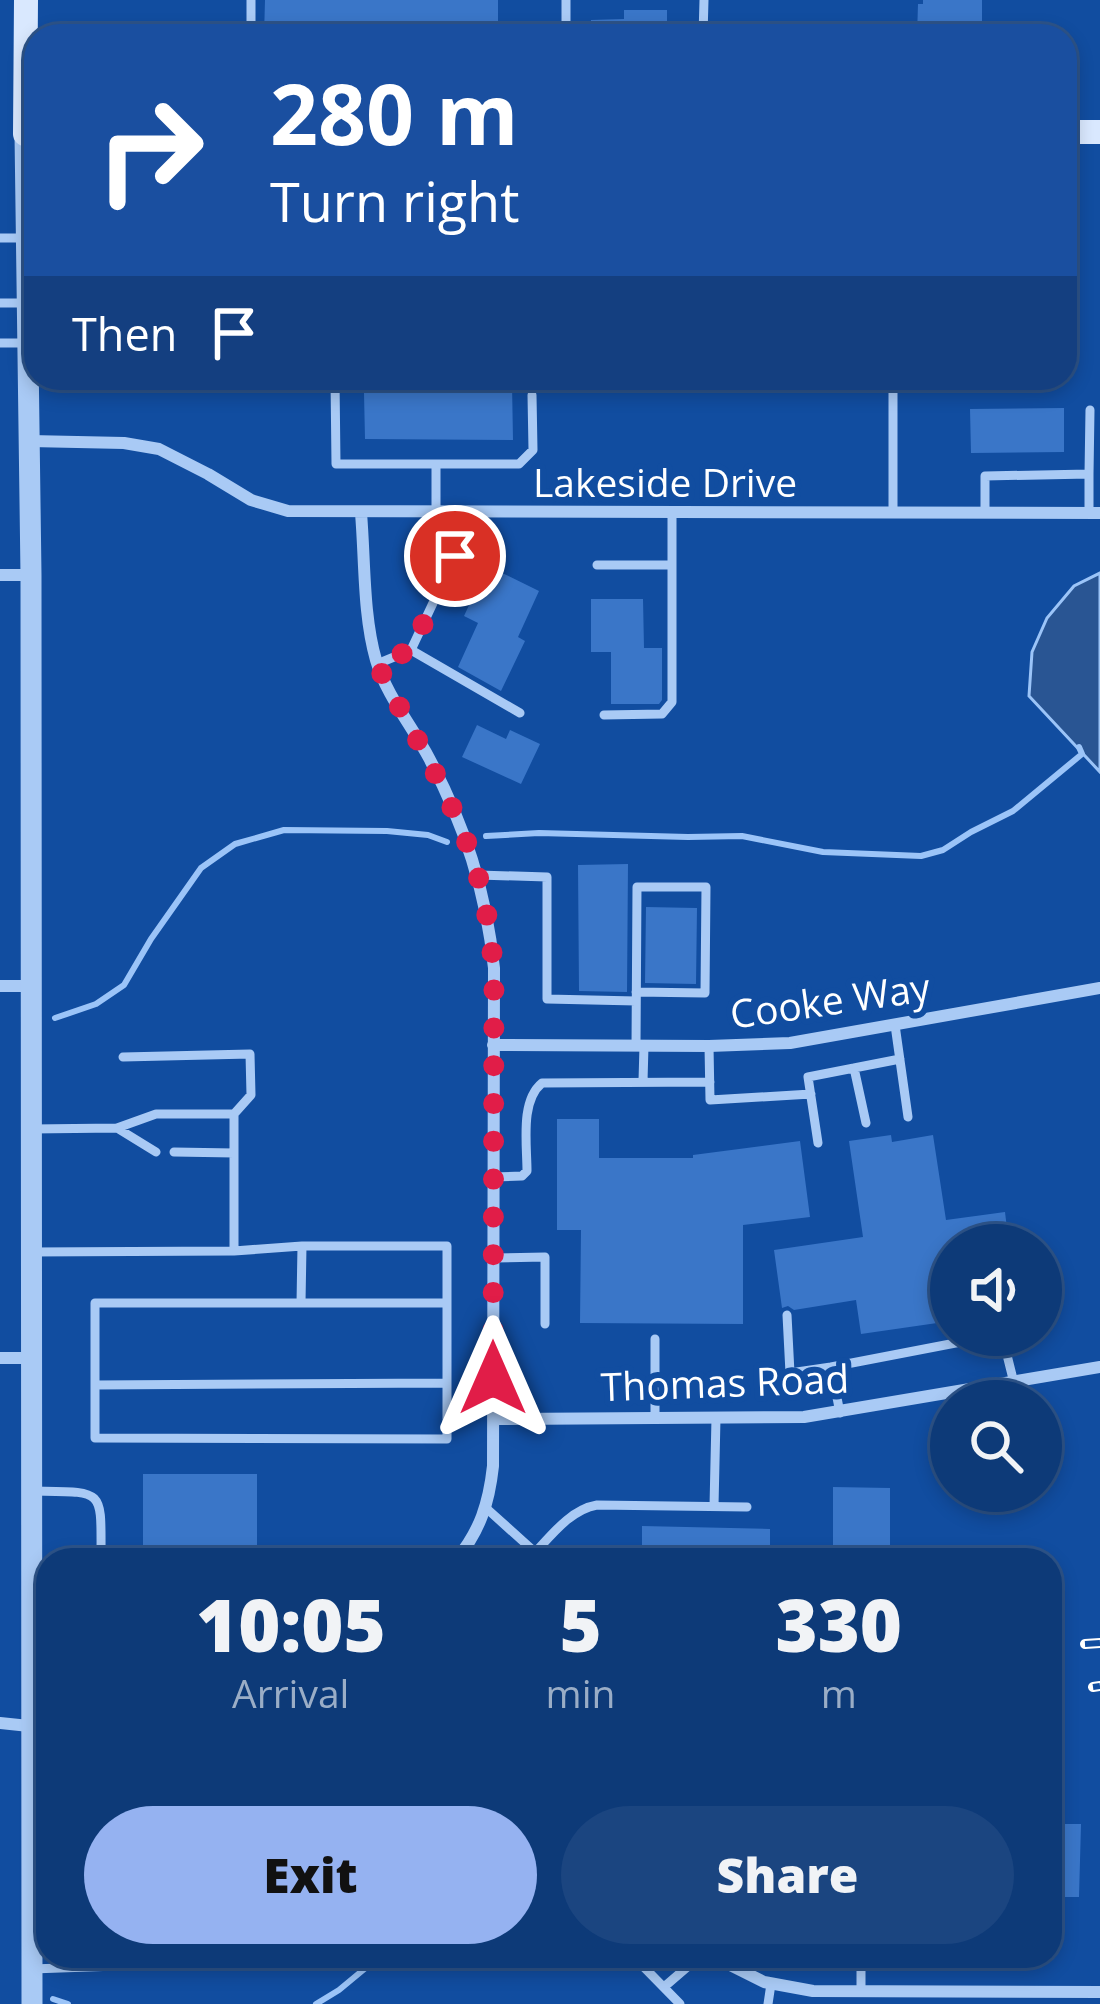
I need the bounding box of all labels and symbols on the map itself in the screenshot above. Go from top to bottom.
street label: Lakeside Drive [533,455,797,508]
pin [404,505,506,607]
street label: Cooke Way [726,959,934,1040]
position arrow [430,1315,556,1441]
street label: Thomas Road [600,1351,850,1412]

